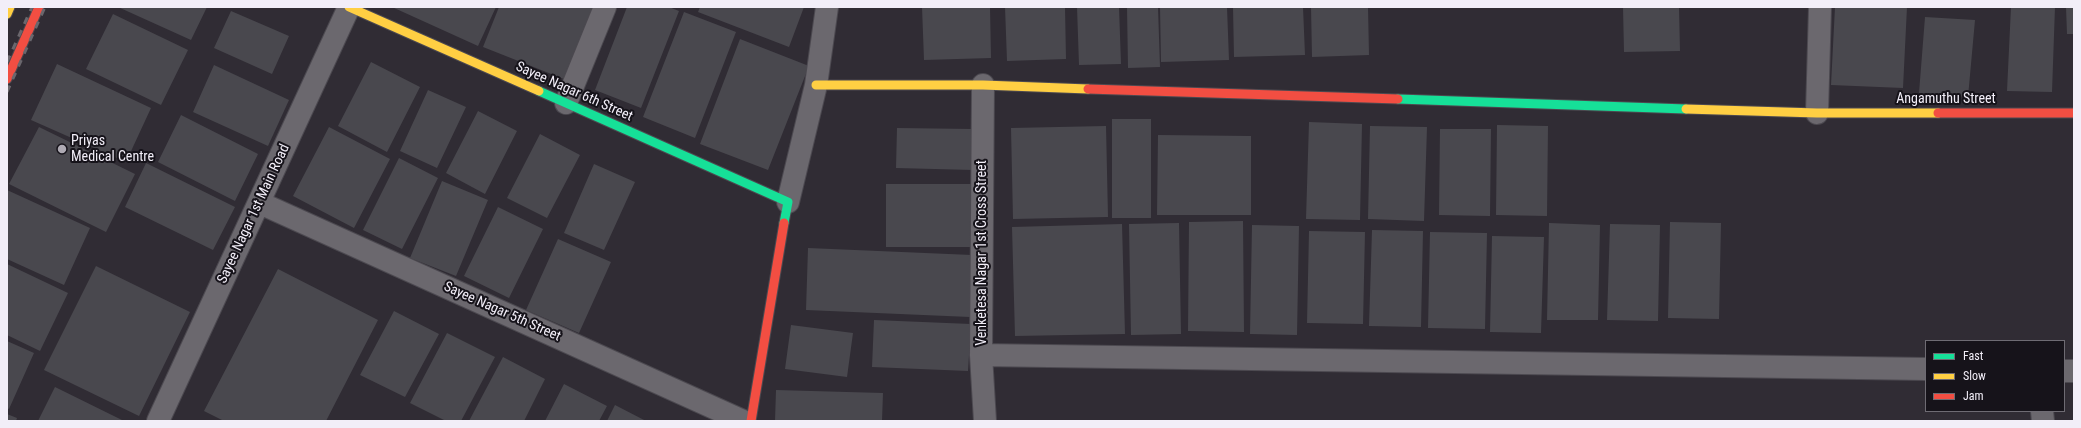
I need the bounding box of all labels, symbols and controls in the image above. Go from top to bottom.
street label: Sayee Nagar 6th Street [513,59,635,125]
street label: Angamuthu Street [1896,91,1996,107]
place label: Priyas Medical Centre [71,133,154,166]
street label: Sayee Nagar 1st Main Road [214,142,294,286]
marker: Priyas Medical Centre [56,143,68,155]
street label: Venketesa Nagar 1st Cross Street [974,160,990,346]
street label: Sayee Nagar 5th Street [441,279,563,345]
legend [1925,340,2065,412]
text: Fast [1963,349,1983,363]
text: Slow [1963,369,1986,383]
text: Jam [1963,389,1984,403]

